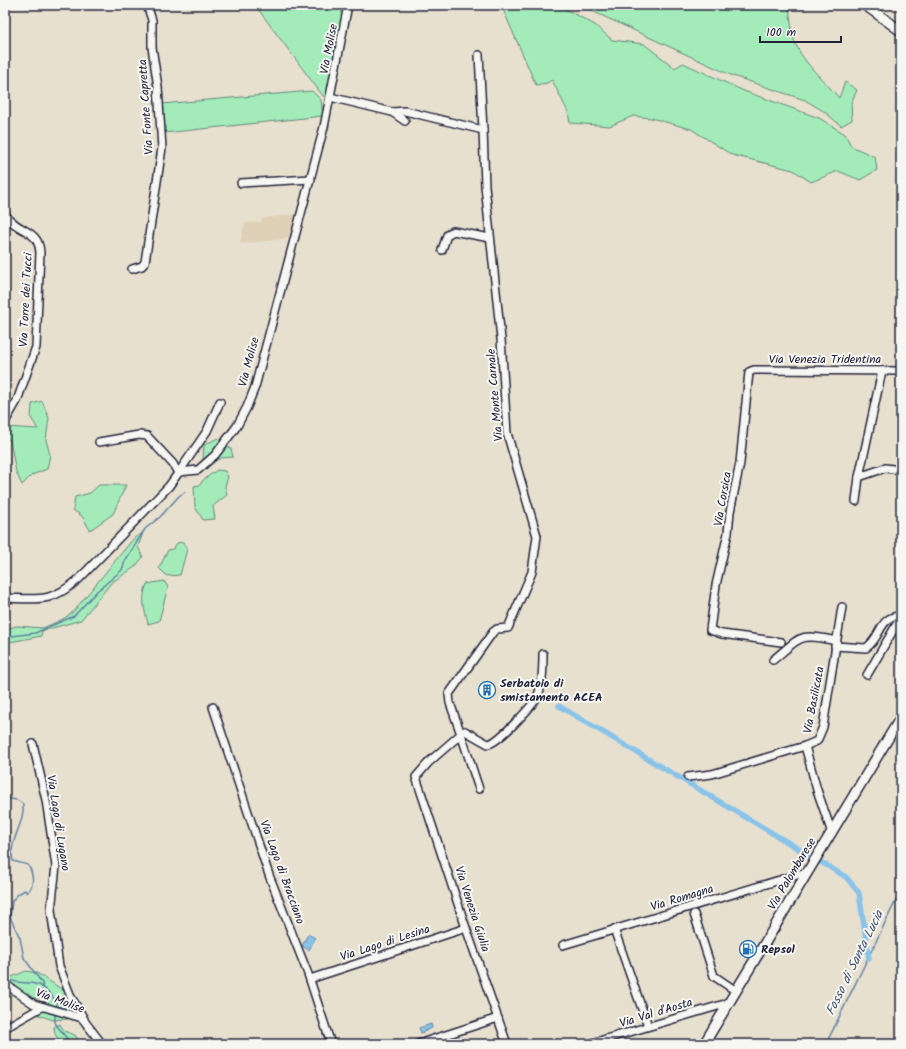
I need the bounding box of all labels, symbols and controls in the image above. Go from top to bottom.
scale bar [760,18,841,44]
street label: Via Molise [315,22,343,76]
text: 100 m [766,23,797,42]
street label: Via Fonte Capretta [133,58,159,155]
street label: Via Torre dei Tucci [14,251,38,348]
street label: Via Molise [233,334,265,389]
street label: Via Monte Carnale [481,347,509,442]
street label: Via Venezia Tridentina [769,350,882,369]
street label: Via Corsica [709,470,737,528]
street label: Via Basilicata [798,664,830,735]
place label: Serbatoio di smistamento ACEA [500,674,603,707]
building icon: Serbatoio di smistamento ACEA [477,680,497,700]
street label: Via Lago di Lugano [41,774,75,872]
street label: Via Lago di Bracciano [254,817,310,927]
street label: Via Palombarese [763,834,821,914]
street label: Via Venezia Giulia [449,864,495,955]
street label: Via Romagna [648,879,716,917]
water label: Fosso di Santa Lucia [821,906,890,1019]
street label: Via Lago di Lesina [338,919,433,966]
fuel station icon: Repsol [738,939,758,959]
place label: Repsol [761,940,796,959]
street label: Via Molise [33,983,88,1019]
street label: Via Val d'Aosta [617,993,695,1033]

